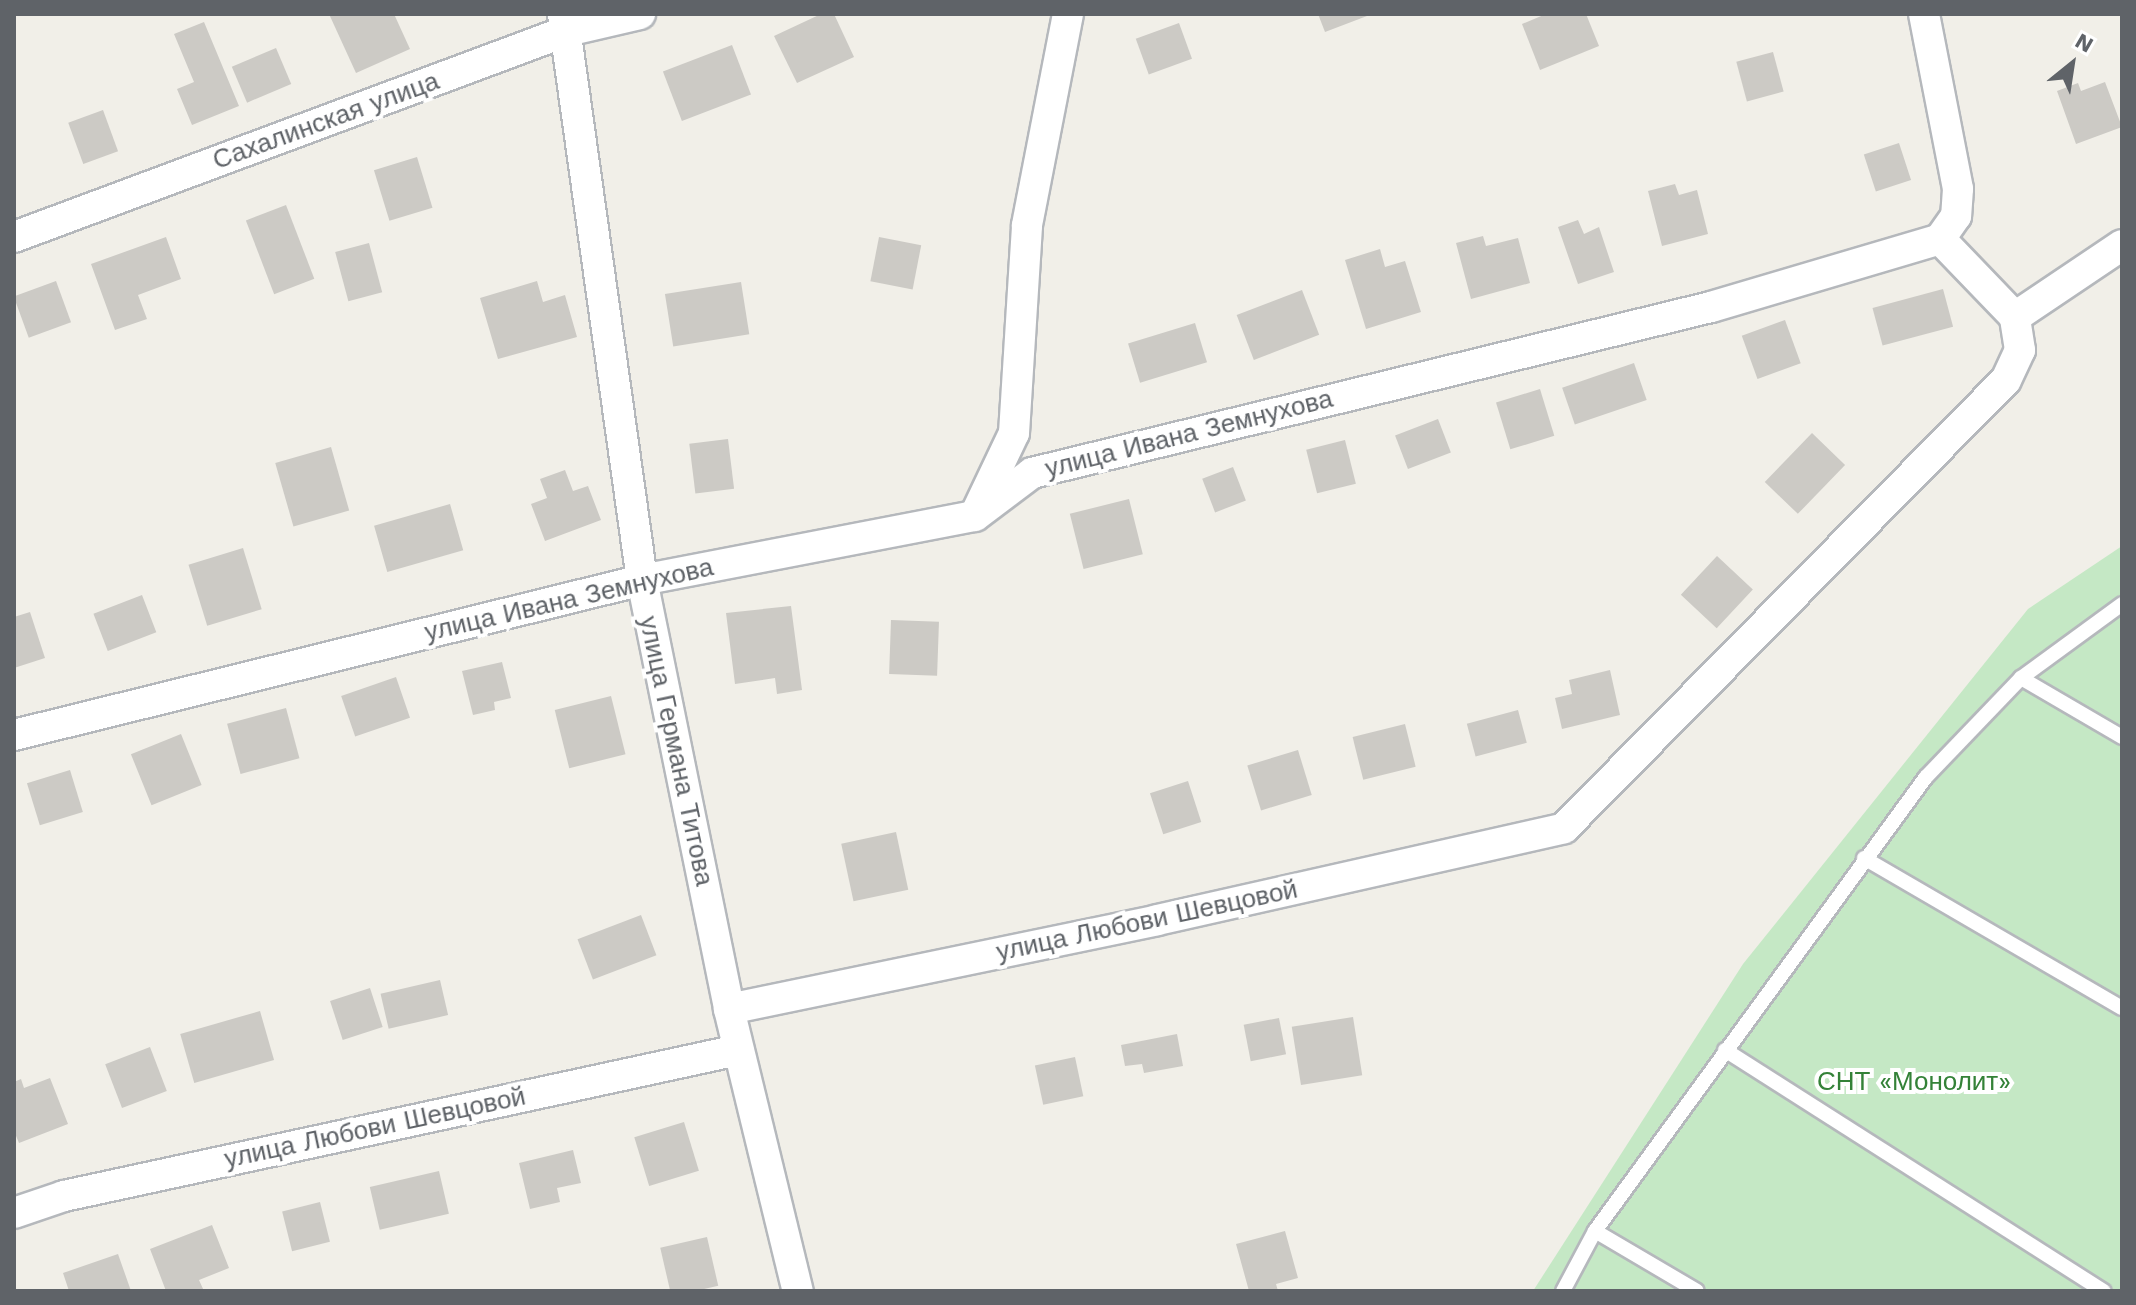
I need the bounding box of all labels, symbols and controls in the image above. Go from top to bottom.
north arrow [2032,24,2112,104]
text: N [2071,28,2098,58]
street label: Сахалинская улица [209,66,443,176]
street label: улица Ивана Земнухова [1042,383,1336,485]
street label: улица Ивана Земнухова [422,552,716,648]
street label: улица Германа Титова [632,613,720,889]
street label: улица Любови Шевцовой [994,874,1300,968]
park label: СНТ «Монолит» [1817,1066,2011,1098]
street label: улица Любови Шевцовой [222,1081,528,1175]

